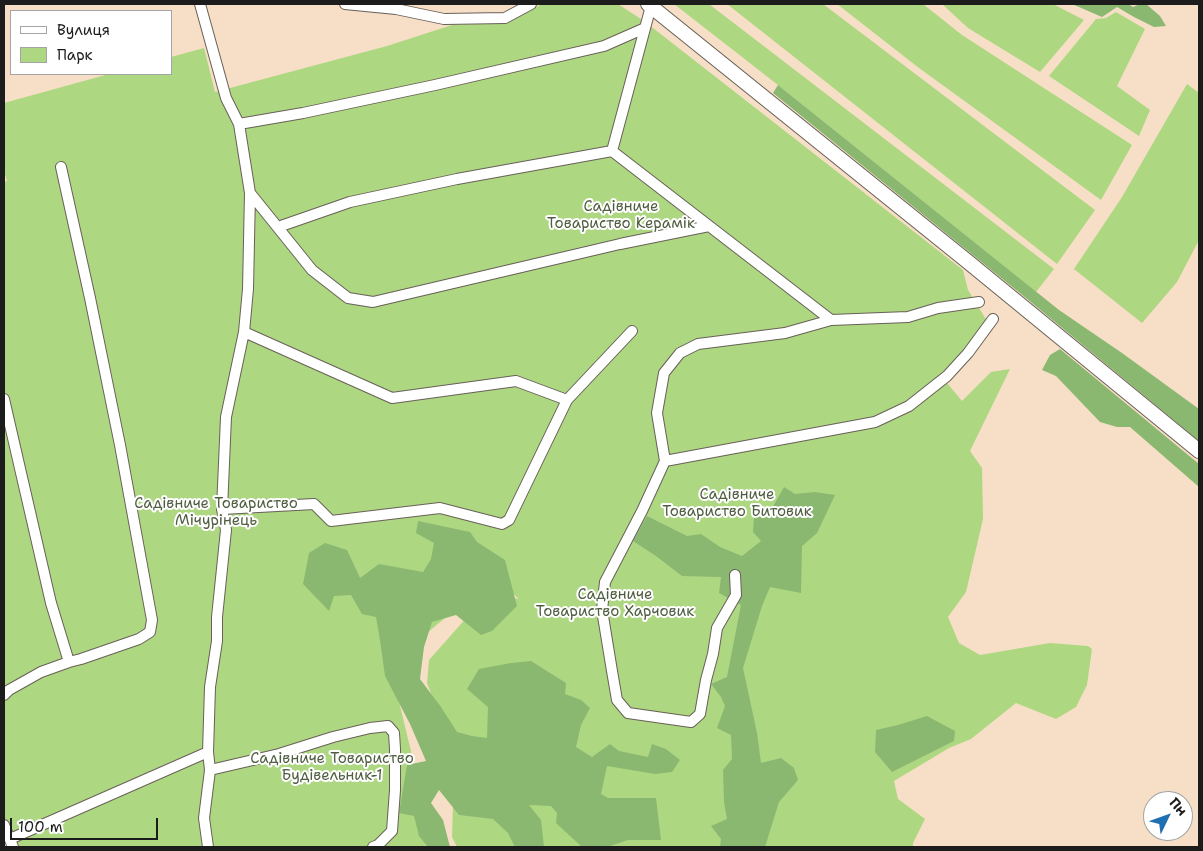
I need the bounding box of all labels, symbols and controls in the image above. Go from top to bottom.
legend [10,10,172,75]
text: Вулиця [57,20,110,40]
text: Парк [57,45,93,65]
park label: Садівниче Товариство Керамік [547,198,695,233]
park label: Садівниче Товариство Битовик [662,486,812,521]
park label: Садівниче Товариство Мічурінець [134,495,298,530]
park label: Садівниче Товариство Харчовик [536,586,694,621]
park label: Садівниче Товариство Будівельник-1 [250,750,414,785]
north arrow [1143,791,1193,841]
text: Пн [1166,794,1191,820]
scale bar [12,808,160,840]
text: 100 m [18,817,63,837]

